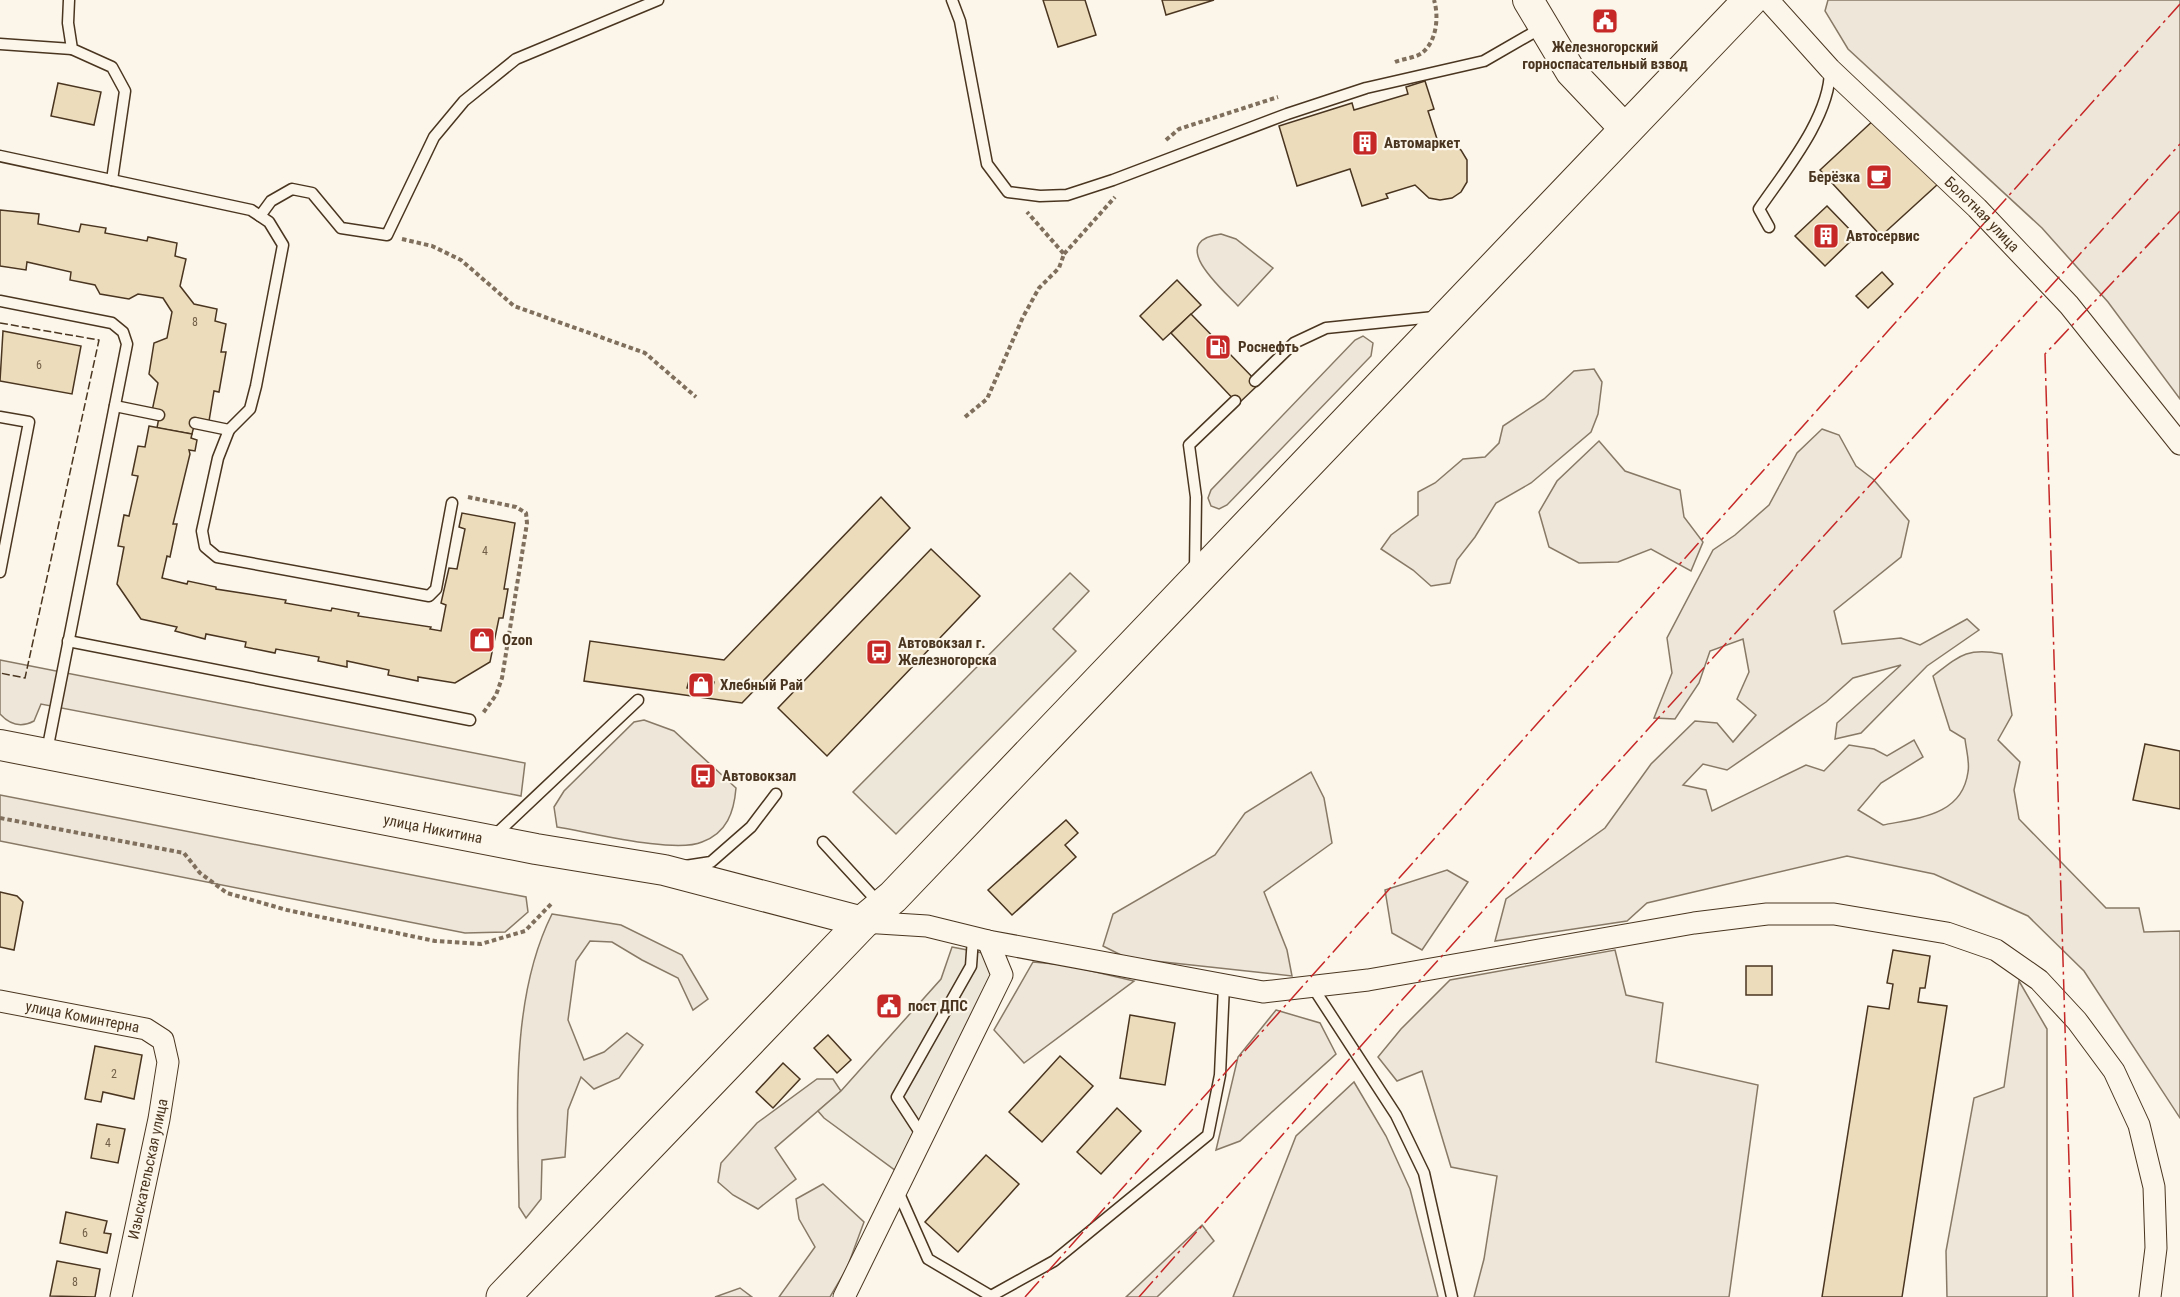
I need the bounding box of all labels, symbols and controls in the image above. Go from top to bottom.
public building icon: Железногорский горноспасательный взвод [1590,6,1620,36]
place label: Железногорский горноспасательный взвод [1522,38,1688,73]
building icon: Автомаркет [1350,128,1380,158]
place label: Автомаркет [1384,134,1460,152]
cafe icon: Берёзка [1864,162,1894,192]
place label: Берёзка [1809,168,1860,186]
street label: Болотная улица [1941,173,2023,256]
building icon: Автосервис [1811,221,1841,251]
place label: Автосервис [1846,227,1920,245]
house number: 8 [192,315,198,329]
fuel station icon: Роснефть [1203,332,1233,362]
place label: Роснефть [1238,338,1299,356]
house number: 6 [36,358,42,372]
house number: 4 [482,544,488,558]
shop icon: Ozon [467,625,497,655]
place label: Ozon [502,631,533,649]
place label: Автовокзал г. Железногорска [898,634,996,669]
bus stop icon: Автовокзал г. Железногорска [864,637,894,667]
shop icon: Хлебный Рай [686,670,716,700]
place label: Хлебный Рай [720,676,803,694]
bus stop icon: Автовокзал [688,761,718,791]
place label: Автовокзал [722,767,796,785]
street label: улица Никитина [382,811,484,847]
public building icon: пост ДПС [874,991,904,1021]
street label: улица Коминтерна [24,997,141,1037]
place label: пост ДПС [908,997,968,1015]
house number: 2 [111,1067,117,1081]
street label: Изыскательская улица [124,1097,172,1241]
house number: 4 [105,1136,111,1150]
house number: 6 [82,1226,88,1240]
house number: 8 [72,1275,78,1289]

